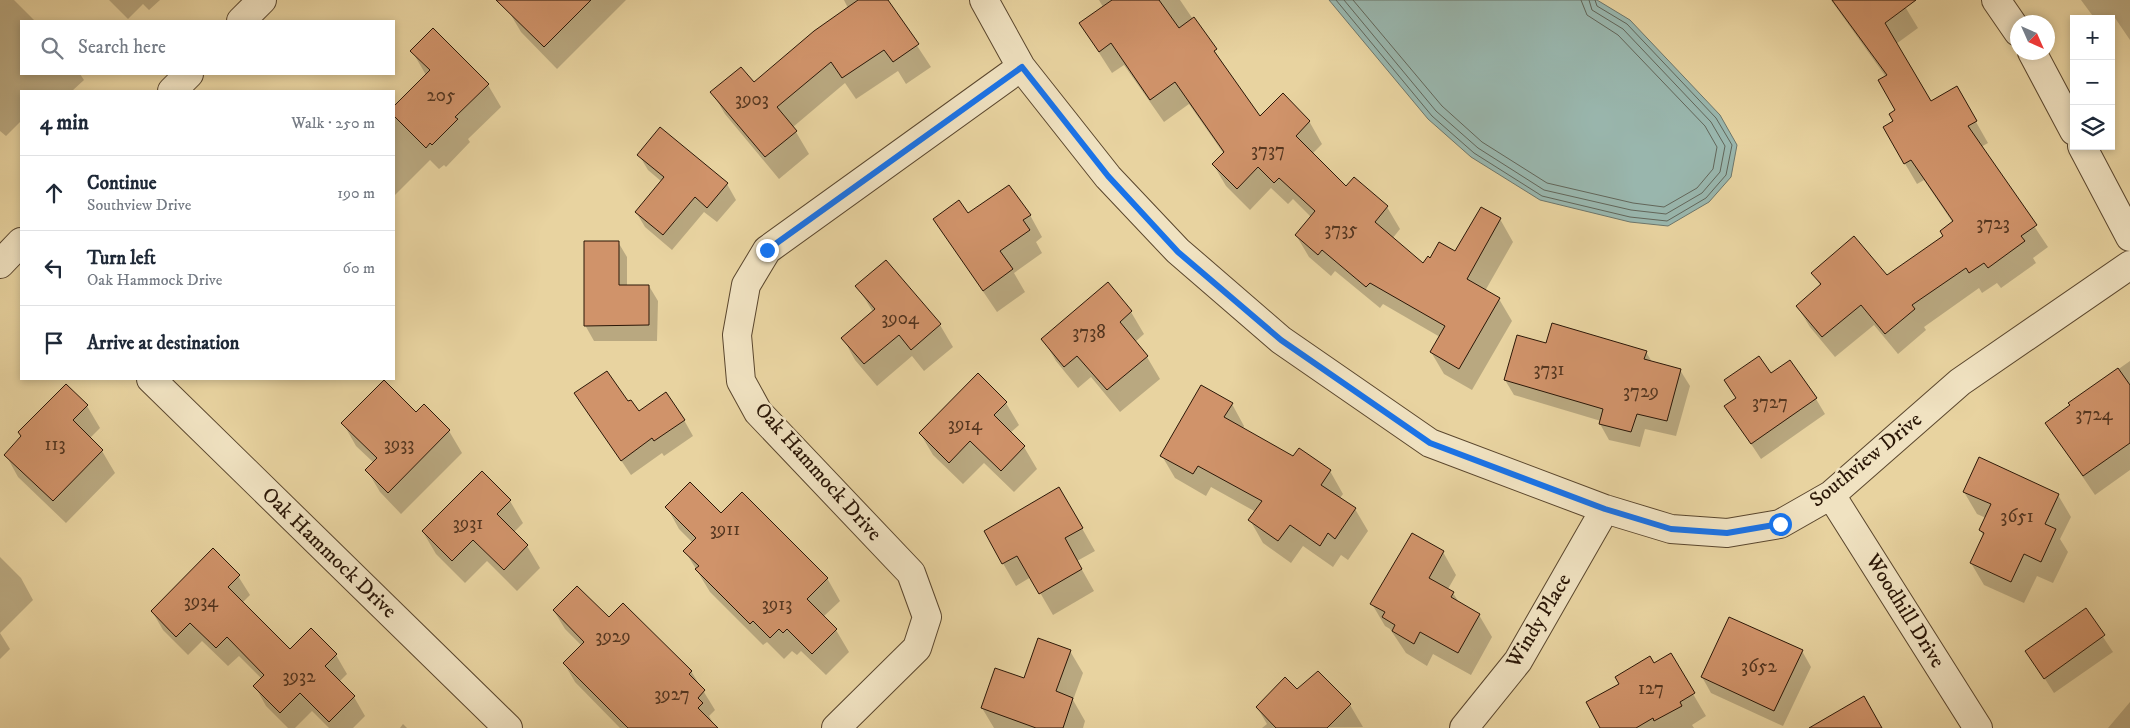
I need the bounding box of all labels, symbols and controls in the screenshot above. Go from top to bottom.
north arrow [2010,15,2055,60]
map controls [2070,15,2115,150]
button: + [2070,15,2115,60]
search box [20,20,395,75]
icon: search [38,34,66,62]
text: Search here [78,36,166,59]
button: − [2070,60,2115,105]
house number: 205 [426,84,456,107]
house number: 3903 [735,88,769,111]
button: layers [2070,105,2115,150]
text: 4 min [40,110,89,136]
text: Walk · 250 m [291,113,375,133]
house number: 3737 [1251,139,1285,162]
text: Continue [87,172,157,195]
icon: ahead [40,179,68,207]
text: 190 m [337,183,375,203]
text: Southview Drive [87,195,191,215]
house number: 3723 [1976,212,2010,235]
house number: 3735 [1324,218,1358,241]
route end [756,239,779,262]
text: Turn left [87,247,156,270]
icon: left [40,254,68,282]
text: 60 m [343,258,375,278]
text: Oak Hammock Drive [87,270,222,290]
house number: 3904 [881,307,920,330]
house number: 3738 [1072,321,1106,344]
icon: arrive [40,329,68,357]
text: Arrive at destination [87,332,239,355]
house number: 3731 [1533,358,1565,381]
house number: 3729 [1623,380,1659,403]
house number: 3727 [1752,391,1788,414]
street label: Oak Hammock Drive [749,397,887,547]
house number: 3724 [2075,403,2114,426]
street label: Southview Drive [1805,407,1928,513]
house number: 3914 [948,413,983,436]
house number: 113 [44,433,66,456]
house number: 3933 [384,433,414,456]
street label: Oak Hammock Drive [256,482,402,624]
house number: 3651 [2000,505,2034,528]
house number: 3931 [453,512,483,535]
route start [1769,513,1792,536]
house number: 3911 [710,518,740,541]
street label: Woodhill Drive [1859,548,1950,673]
street label: Windy Place [1500,569,1577,674]
house number: 3934 [184,590,219,613]
house number: 3913 [762,593,792,616]
house number: 3929 [595,625,631,648]
house number: 3652 [1741,655,1778,678]
house number: 3932 [283,665,316,688]
house number: 127 [1638,677,1664,700]
house number: 3927 [654,683,690,706]

